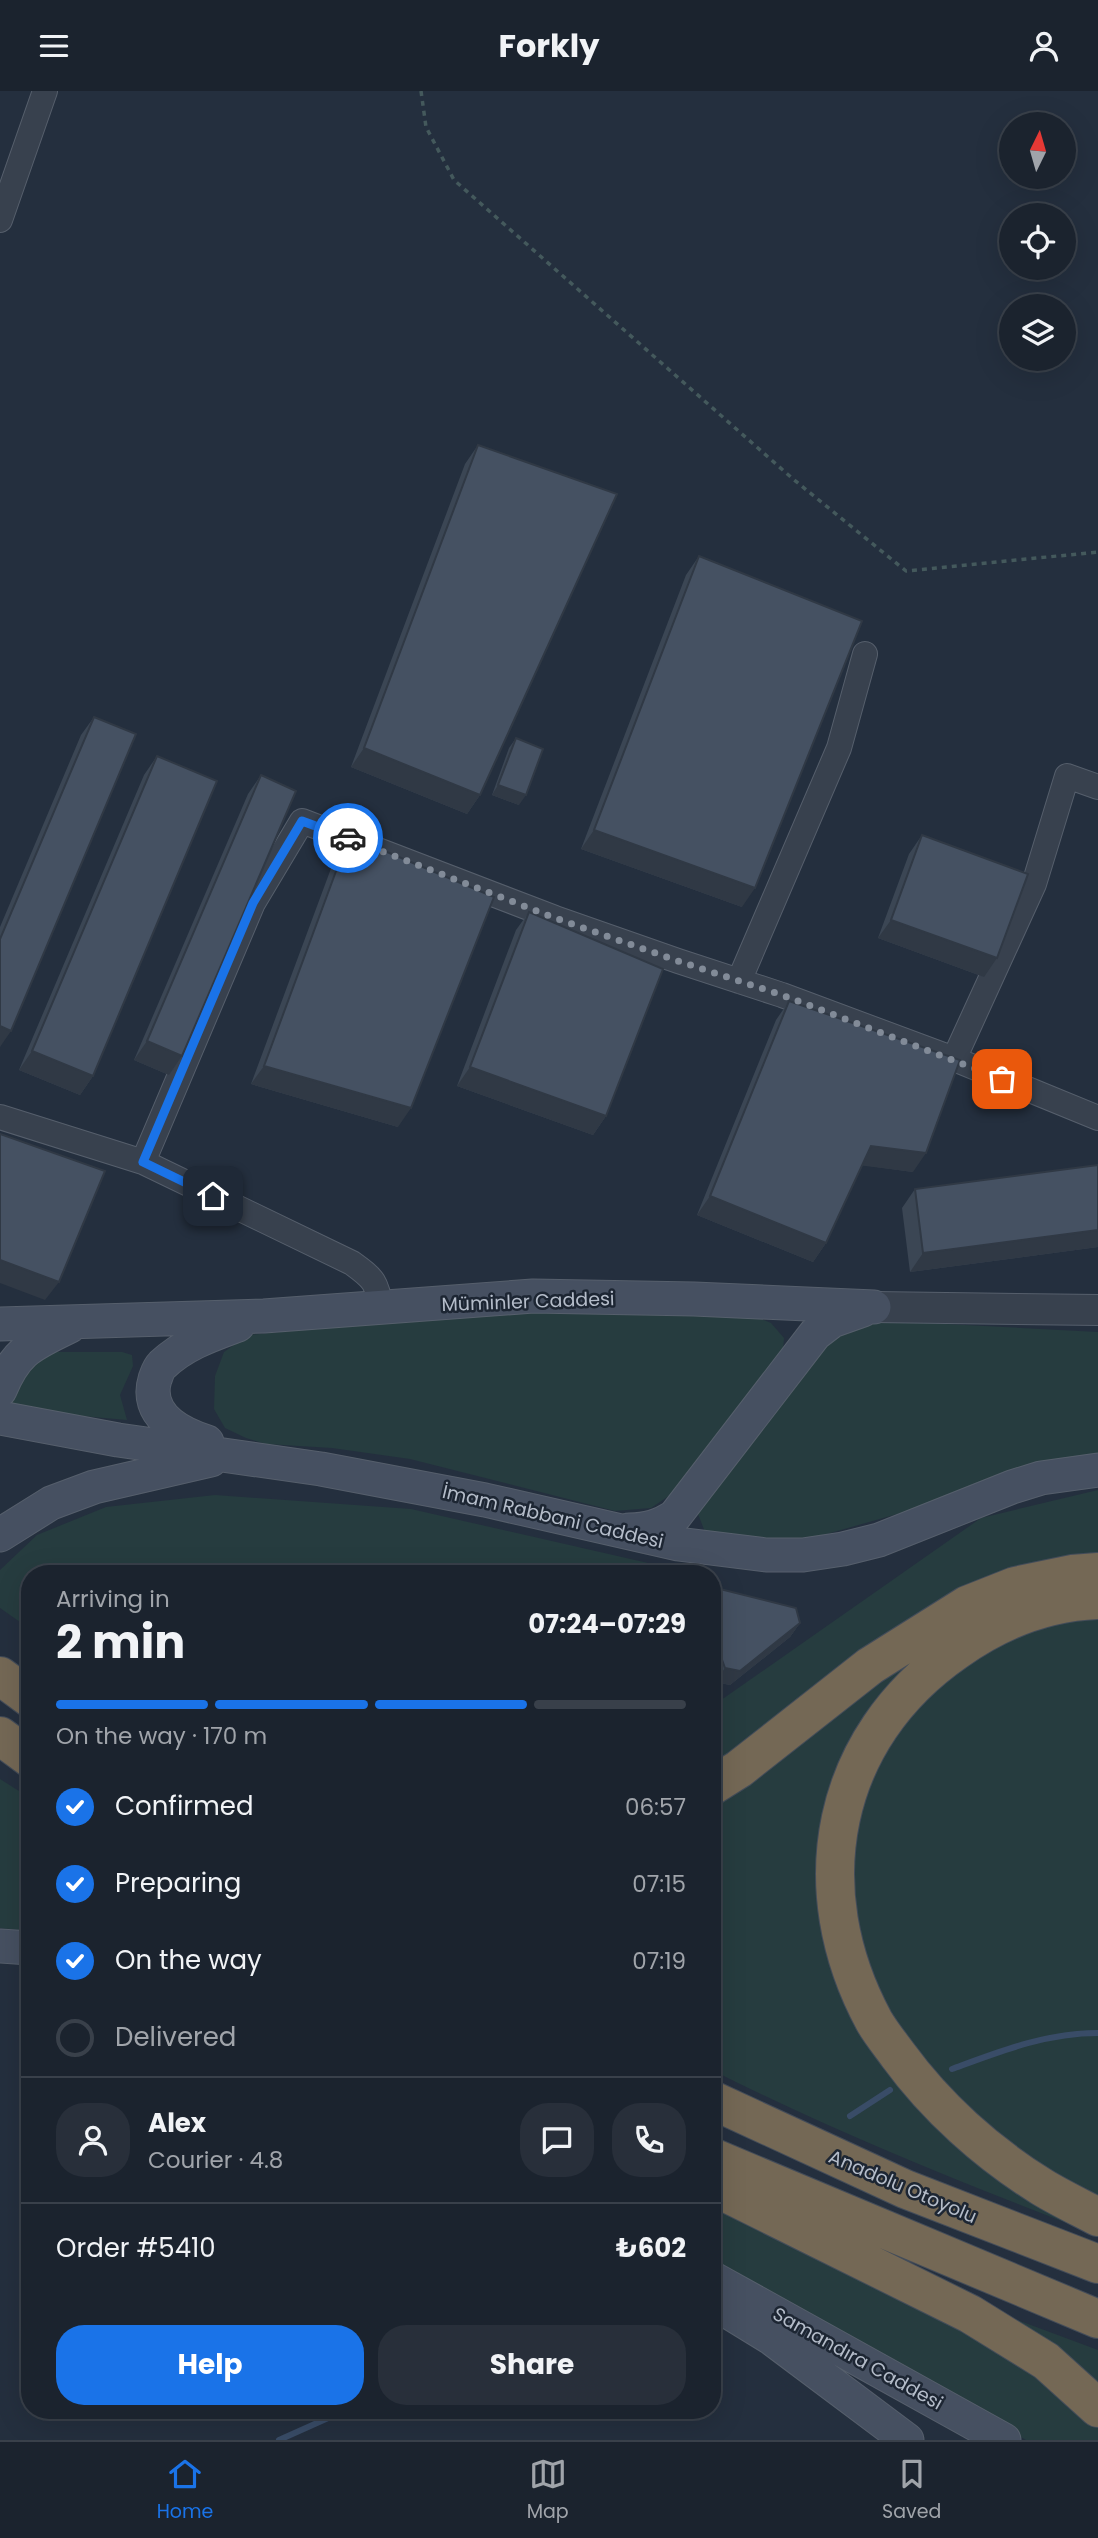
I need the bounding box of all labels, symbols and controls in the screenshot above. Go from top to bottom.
text: Forkly [498,23,600,68]
icon: menu [35,27,73,65]
icon: person [1025,27,1063,65]
north arrow [999,112,1076,189]
map controls [999,112,1076,371]
button: locate [999,203,1076,280]
button: layers [999,294,1076,371]
courier [313,803,383,873]
icon: car [329,819,367,857]
pin [972,1049,1032,1109]
icon: bag [983,1060,1021,1098]
pin [183,1166,243,1226]
icon: home [194,1177,232,1215]
street label: Müminler Caddesi [441,1285,615,1318]
street label: İmam Rabbani Caddesi [440,1478,666,1555]
text: Arriving in [56,1583,170,1615]
text: 07:24–07:29 [528,1606,686,1642]
text: 2 min [56,1610,185,1674]
text: On the way · 170 m [56,1720,267,1752]
icon: check [56,1788,94,1826]
text: Confirmed [115,1788,253,1824]
text: 06:57 [625,1791,686,1823]
icon: check [56,1865,94,1903]
text: Preparing [115,1865,241,1901]
text: 07:15 [632,1868,686,1900]
icon: check [56,1942,94,1980]
text: On the way [115,1942,262,1978]
text: 07:19 [632,1945,686,1977]
text: Delivered [115,2019,236,2055]
button: person [56,2103,130,2177]
button: chat [520,2103,594,2177]
button: phone [612,2103,686,2177]
text: Alex [148,2105,206,2141]
street label: Anadolu Otoyolu [825,2143,981,2230]
text: Courier · 4.8 [148,2144,283,2176]
text: Order #5410 [56,2230,216,2266]
text: ₺602 [616,2230,686,2266]
street label: Samandıra Caddesi [768,2300,948,2416]
button: Help [56,2325,364,2405]
button: Share [378,2325,686,2405]
tab: Home [157,2455,213,2526]
tab: Map [527,2455,569,2526]
tab: Saved [882,2455,941,2526]

